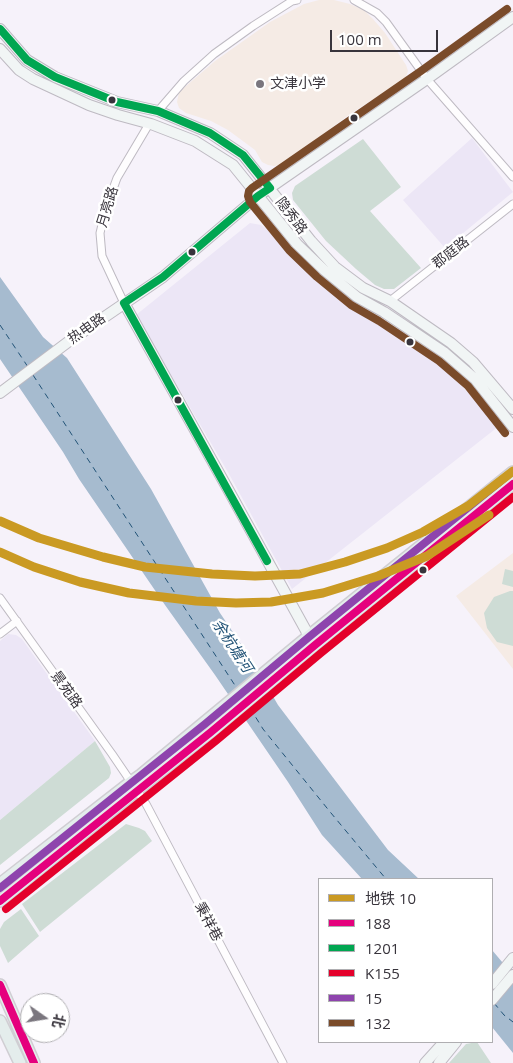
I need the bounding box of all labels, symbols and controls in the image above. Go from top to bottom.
scale bar [333,20,440,52]
text: 100 m [338,29,382,49]
place label: 文津小学 [270,76,326,92]
marker: 文津小学 [254,78,266,90]
unlabelled marker [107,95,117,105]
unlabelled marker [349,113,359,123]
street label: 月亮路 [94,184,122,230]
street label: 隐秀路 [272,194,310,238]
street label: 郡庭路 [429,233,473,273]
unlabelled marker [187,247,197,257]
street label: 热电路 [65,310,109,348]
unlabelled marker [405,337,415,347]
unlabelled marker [173,395,183,405]
unlabelled marker [418,565,428,575]
water label: 余杭塘河 [208,616,256,676]
street label: 景苑路 [47,668,85,712]
legend [318,878,493,1043]
text: 地铁 10 [365,888,416,908]
street label: 秉祥巷 [191,900,225,944]
text: 188 [365,913,391,933]
text: 1201 [365,938,399,958]
text: K155 [365,963,400,983]
text: 15 [365,988,382,1008]
north arrow [20,993,70,1043]
text: 北 [48,1012,70,1030]
text: 132 [365,1013,391,1033]

